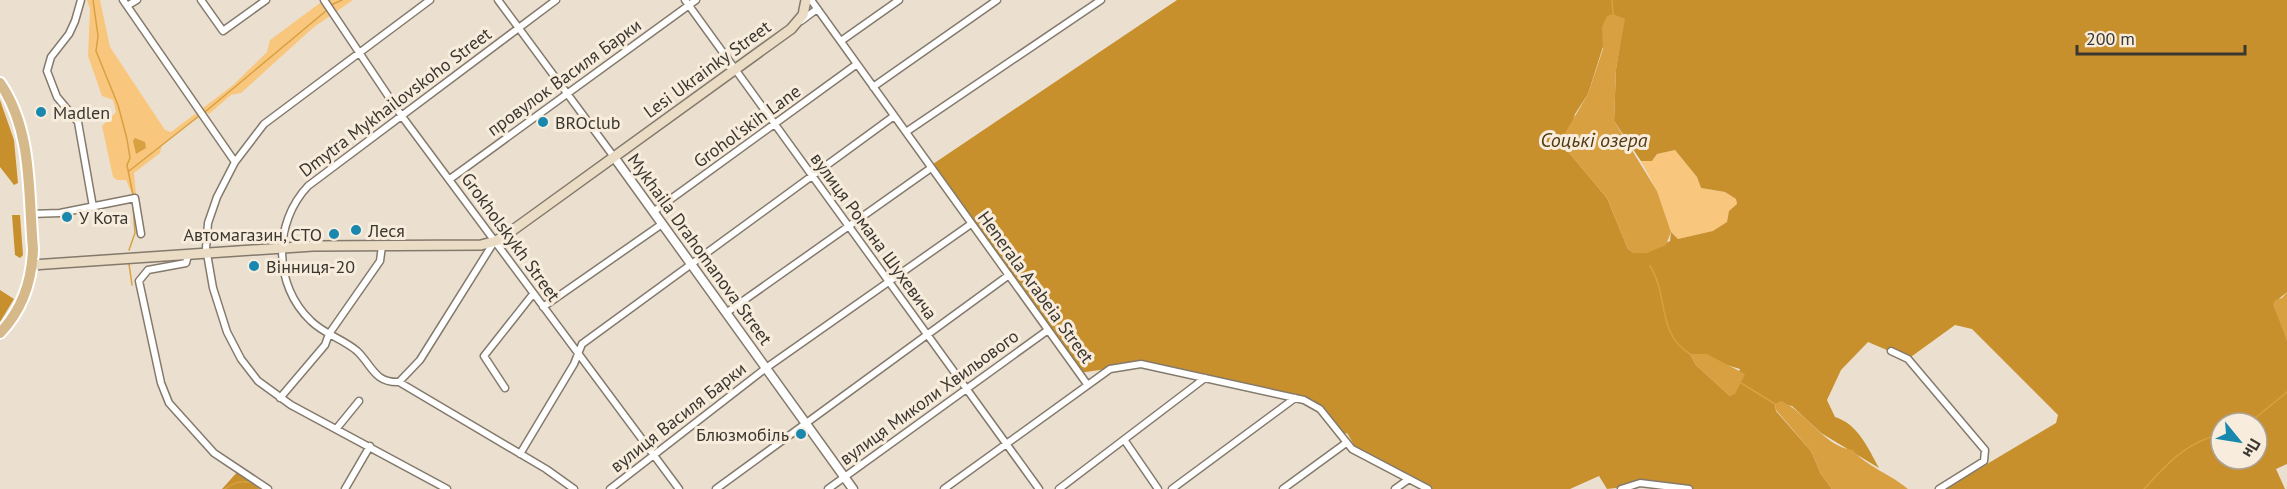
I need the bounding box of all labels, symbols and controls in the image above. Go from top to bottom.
street label: провулок Василя Барки [482,13,646,141]
street label: Lesi Ukrainky Street [639,15,775,123]
scale bar [2077,18,2245,56]
street label: Dmytra Mykhailovskoho Street [294,22,496,182]
text: 200 m [2086,27,2135,50]
street label: Grohol'skih Lane [689,79,805,173]
place label: Madlen [53,101,110,124]
marker: Madlen [34,105,48,119]
place label: BROclub [555,111,621,134]
marker: BROclub [536,115,550,129]
water label: Соцькі озера [1541,127,1648,153]
street label: вулиця Романа Шухевича [806,148,942,324]
street label: Mykhaila Drahomanova Street [623,149,777,349]
street label: Grokholskykh Street [456,168,566,306]
place label: У Кота [79,206,128,229]
street label: Henerala Arabeia Street [973,206,1099,368]
marker: У Кота [60,210,74,224]
place label: Леся [367,219,405,242]
place label: Автомагазин, СТО [183,223,322,246]
marker: Леся [349,223,363,237]
marker: Автомагазин, СТО [327,227,341,241]
place label: Вінниця-20 [266,255,355,278]
marker: Вінниця-20 [247,259,261,273]
street label: вулиця Миколи Хвильового [835,324,1023,470]
street label: вулиця Василя Барки [606,357,750,477]
north arrow [2209,411,2269,471]
place label: Блюзмобіль [696,423,789,446]
marker: Блюзмобіль [794,427,808,441]
text: Пн [2239,435,2265,462]

